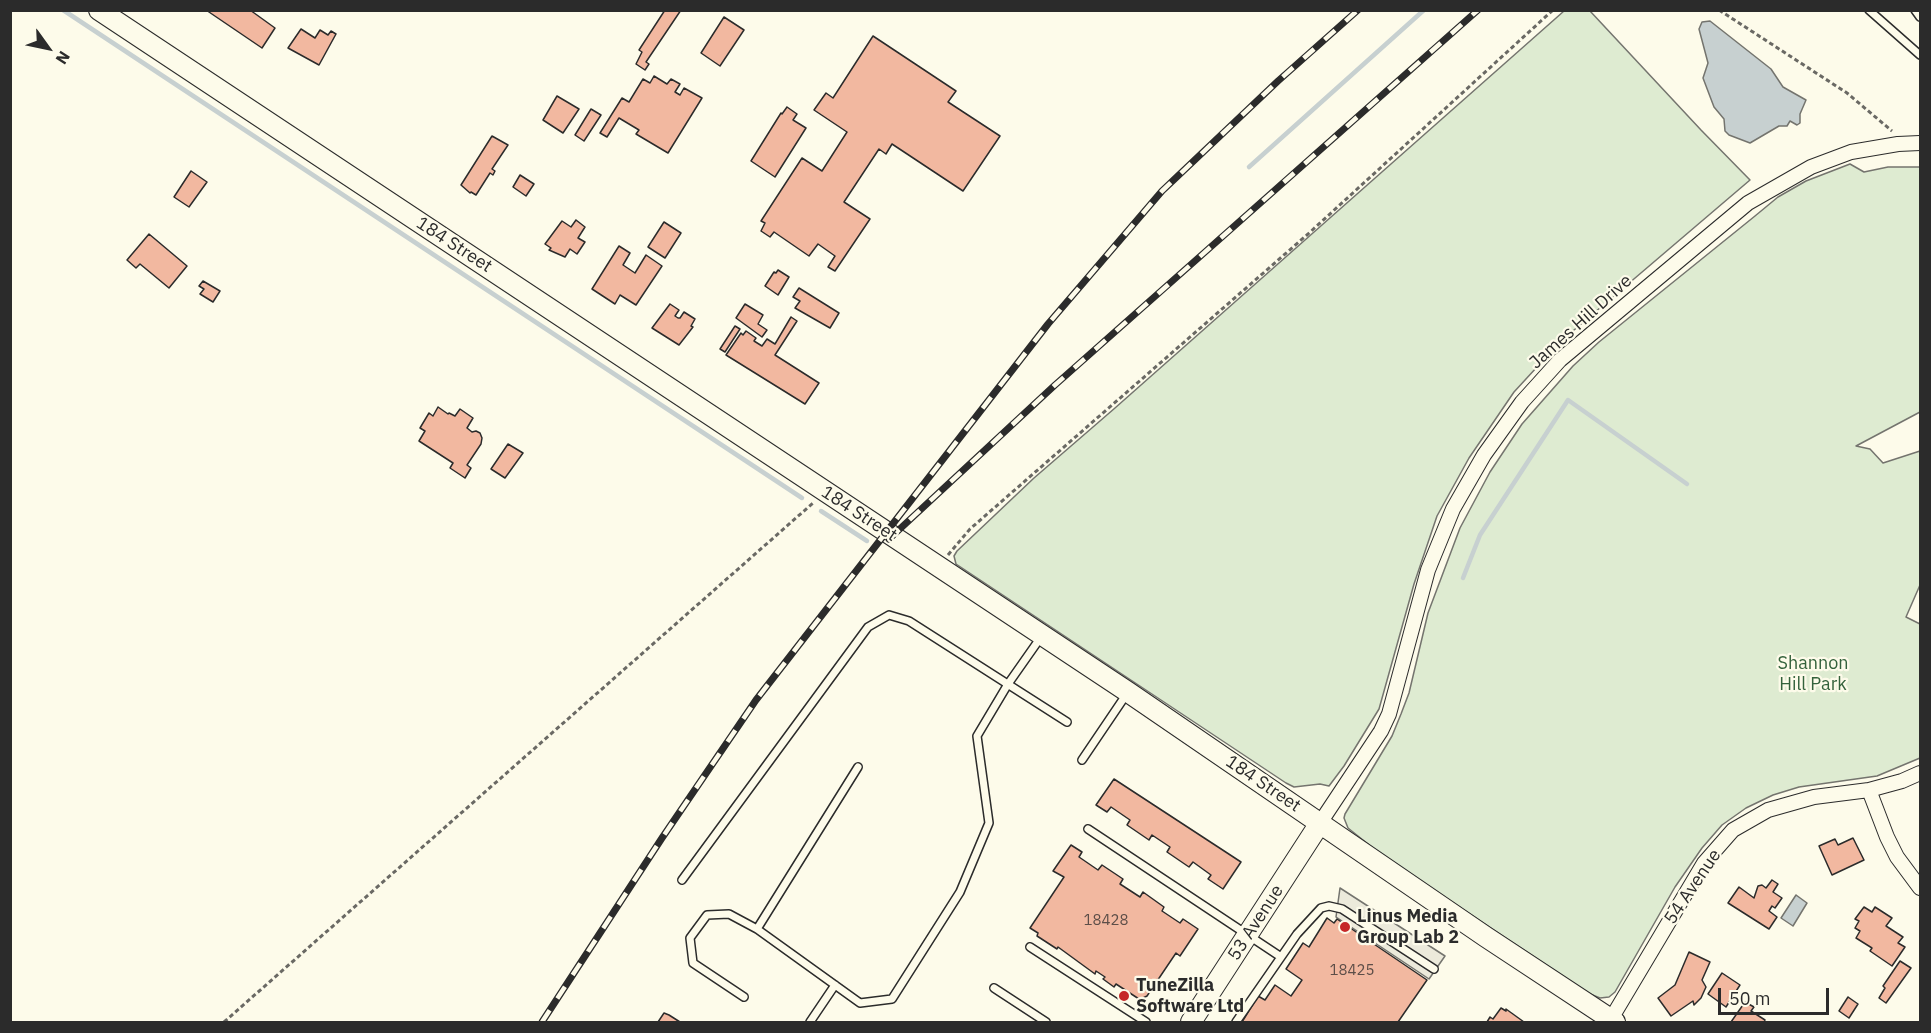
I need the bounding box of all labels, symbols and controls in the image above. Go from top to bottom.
north arrow [18,18,78,78]
text: N [52,47,75,68]
street label: 184 Street [412,213,496,277]
street label: James Hill Drive [1525,270,1637,374]
street label: 184 Street [817,482,901,546]
park label: Shannon Hill Park [1777,653,1849,696]
street label: 184 Street [1221,751,1305,817]
street label: 54 Avenue [1660,845,1726,929]
street label: 53 Avenue [1224,881,1288,965]
place label: Linus Media Group Lab 2 [1357,906,1459,948]
house number: 18428 [1084,912,1128,930]
marker: Linus Media Group Lab 2 [1338,920,1352,934]
house number: 18425 [1330,962,1374,980]
place label: TuneZilla Software Ltd [1136,975,1244,1018]
scale bar [1721,976,1832,1014]
text: 50 m [1729,987,1771,1010]
marker: TuneZilla Software Ltd [1117,989,1131,1003]

